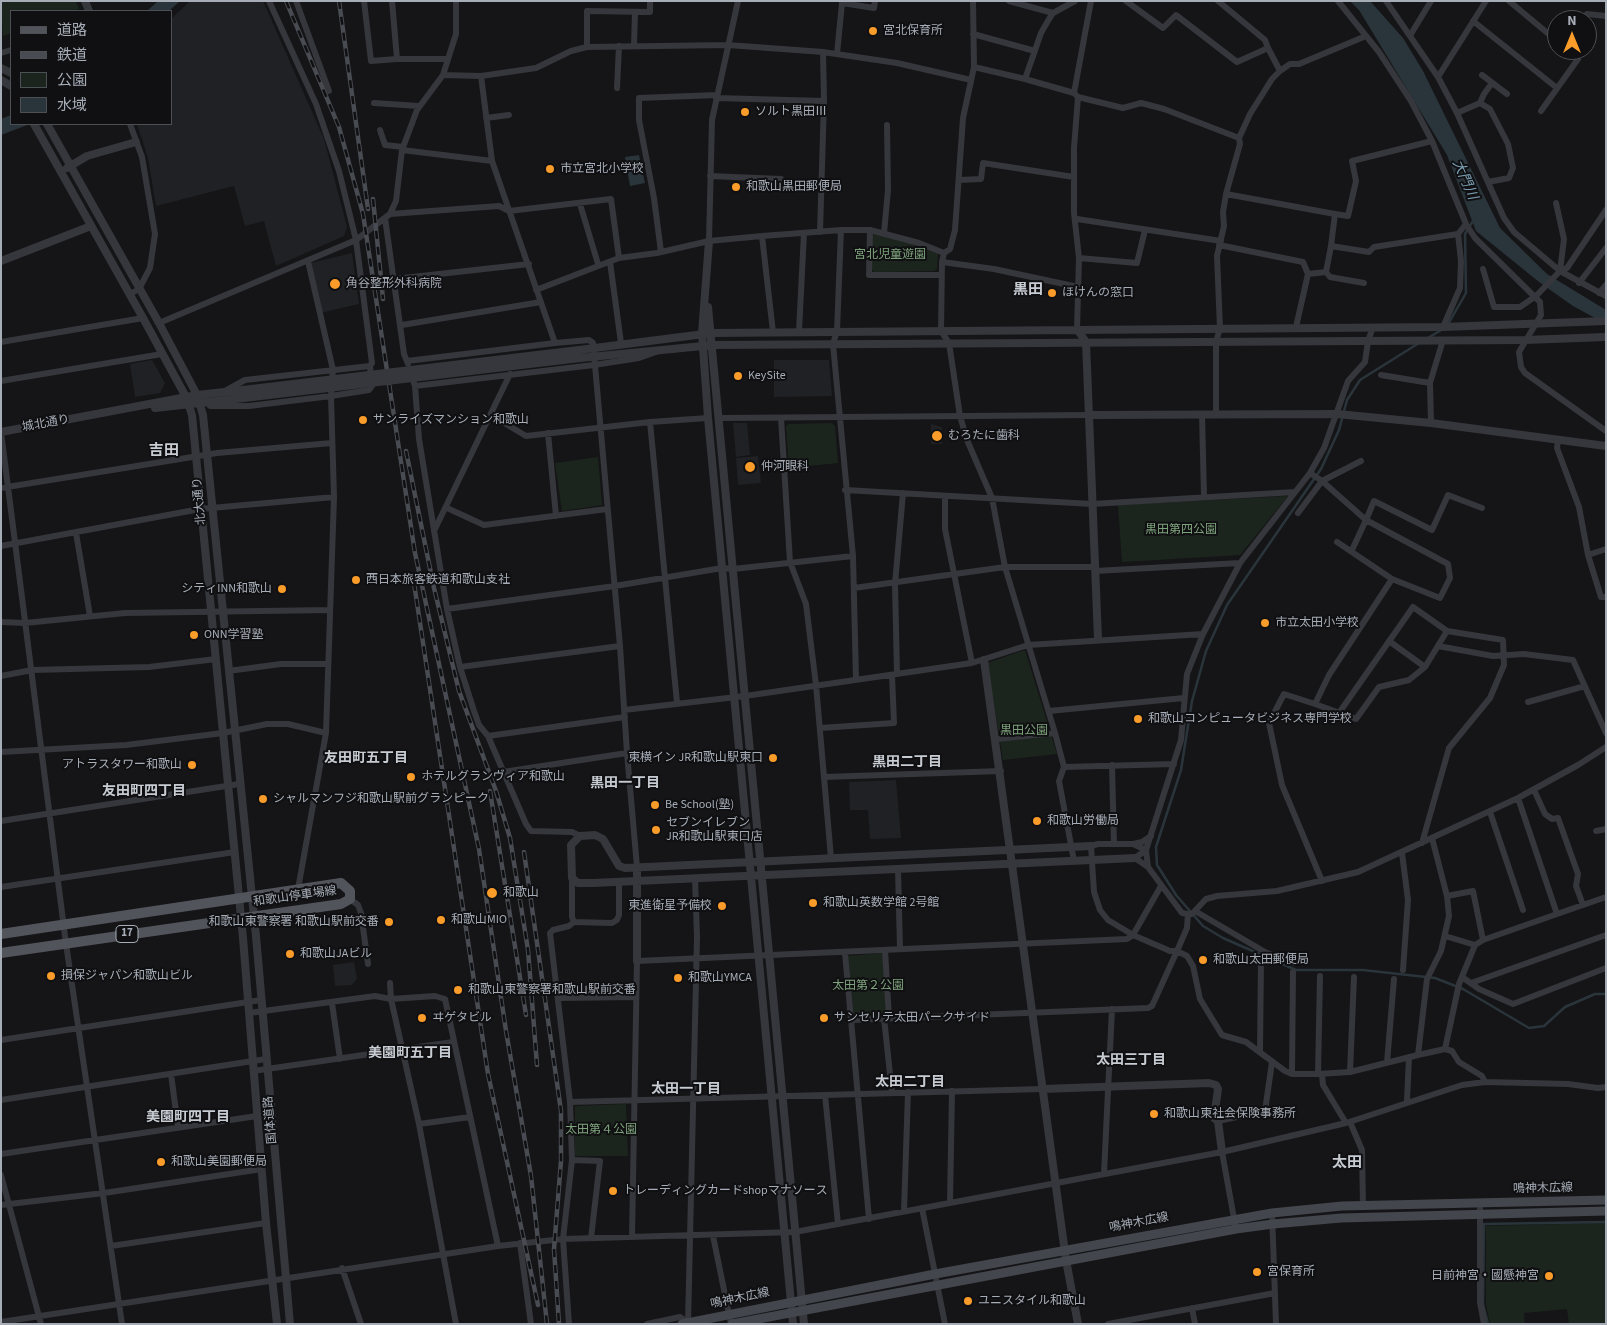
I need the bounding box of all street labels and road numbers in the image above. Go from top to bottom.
street label: 城北通り [21,413,71,435]
street label: 北大通り [191,476,209,526]
street label: 和歌山停車場線 [252,884,338,910]
road number: 17 [116,926,138,942]
street label: 国体道路 [262,1095,280,1145]
street label: 鳴神木広線 [1513,1181,1573,1197]
street label: 鳴神木広線 [1108,1210,1170,1236]
street label: 鳴神木広線 [709,1286,771,1312]

